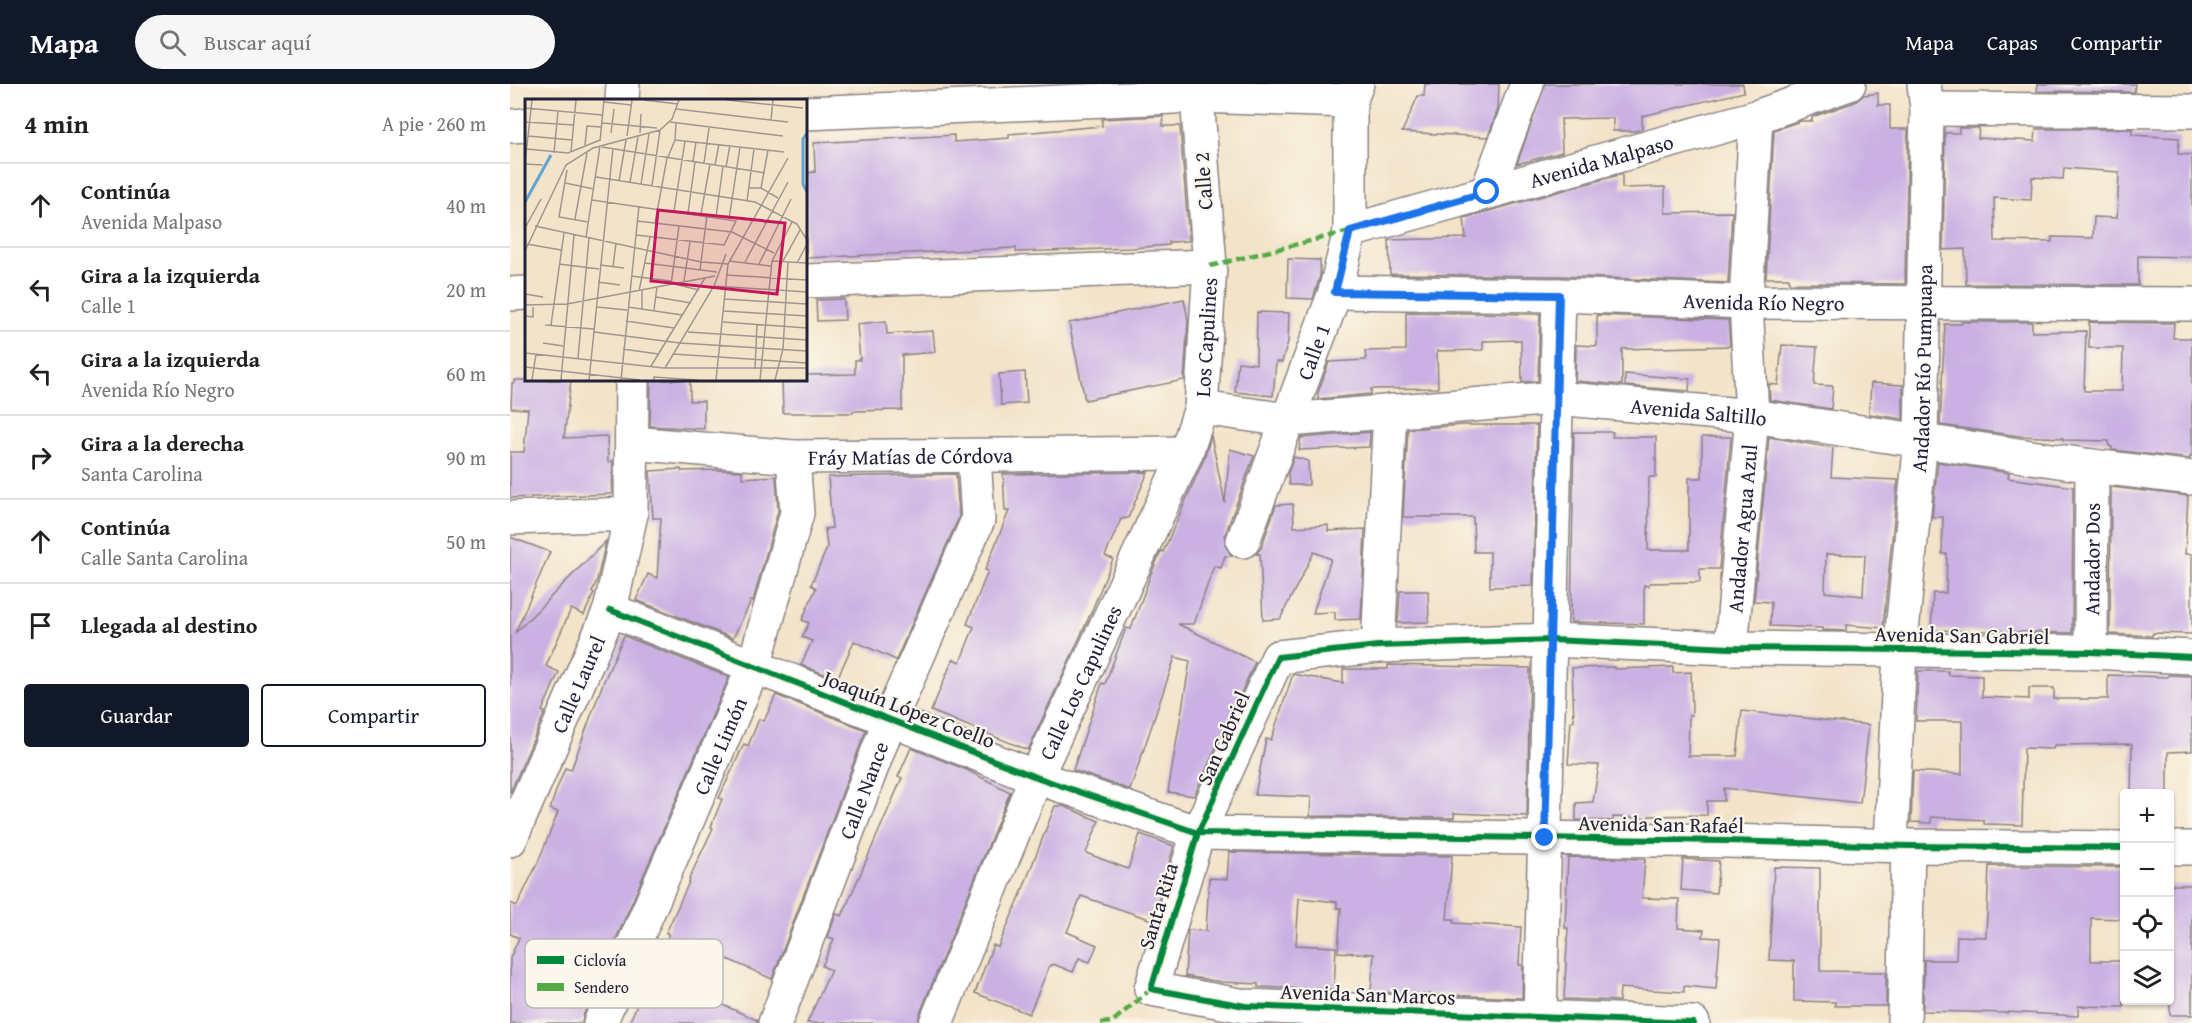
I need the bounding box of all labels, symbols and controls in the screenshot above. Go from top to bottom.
search box [135,15,555,69]
text: Mapa [30,22,99,63]
icon: search [156,26,189,59]
text: Buscar aquí [204,26,311,58]
text: Mapa [1905,27,1954,58]
text: Capas [1987,27,2038,58]
text: Compartir [2071,27,2162,58]
inset map [525,99,807,381]
text: 4 min [24,104,89,143]
text: A pie · 260 m [382,109,486,138]
street label: Avenida Malpaso [1526,125,1677,195]
street label: Calle 2 [1186,151,1220,211]
text: Continúa [81,175,170,207]
route start [1473,178,1499,204]
icon: ahead [24,189,57,222]
text: 40 m [446,191,486,220]
text: Avenida Malpaso [81,207,222,236]
text: Gira a la izquierda [81,259,260,291]
street label: Andador Río Pumpuapa [1902,264,1940,474]
icon: left [24,273,57,306]
text: 20 m [446,275,486,304]
street label: Los Capulines [1186,276,1225,398]
street label: Avenida Río Negro [1683,284,1845,318]
text: Calle 1 [81,291,136,320]
street label: Calle 1 [1288,319,1338,384]
text: Gira a la izquierda [81,343,260,375]
icon: left [24,357,57,390]
text: 60 m [446,359,486,388]
text: Avenida Río Negro [81,375,235,404]
street label: Avenida Saltillo [1629,389,1769,434]
text: Gira a la derecha [81,427,244,459]
street label: Fráy Matías de Córdova [808,439,1013,472]
icon: right [24,441,57,474]
text: 90 m [446,443,486,472]
street label: Andador Agua Azul [1719,443,1765,614]
text: Santa Carolina [81,459,203,488]
street label: Andador Dos [2076,503,2107,615]
text: Continúa [81,511,170,543]
icon: ahead [24,525,57,558]
text: 50 m [446,527,486,556]
text: Calle Santa Carolina [81,543,248,572]
street label: Calle Los Capulines [1031,600,1129,765]
icon: arrive [24,609,57,642]
text: Llegada al destino [81,609,257,641]
street label: Avenida San Gabriel [1874,618,2050,652]
street label: Calle Laurel [543,630,613,738]
street label: Joaquín López Coello [815,661,1000,756]
button: Guardar [24,684,249,747]
button: Compartir [261,684,486,747]
street label: San Gabriel [1188,686,1258,790]
street label: Calle Limón [685,692,754,799]
street label: Calle Nance [831,737,896,843]
map controls [2120,789,2174,1005]
button: + [2120,789,2174,843]
street label: Avenida San Rafaél [1578,807,1744,841]
route end [1531,824,1557,850]
button: − [2120,843,2174,897]
street label: Santa Rita [1130,859,1186,953]
button: locate [2120,897,2174,951]
legend [525,939,723,1008]
text: Ciclovía [574,948,627,972]
button: layers [2120,951,2174,1005]
text: Sendero [574,975,629,999]
street label: Avenida San Marcos [1280,975,1456,1013]

